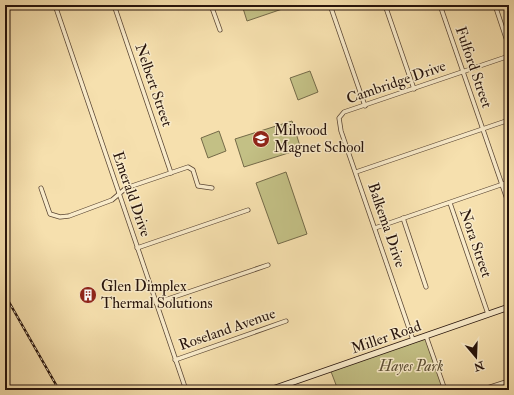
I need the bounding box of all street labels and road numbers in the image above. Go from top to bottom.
street label: Fulford Street [451,24,496,110]
street label: Nelbert Street [130,41,177,129]
street label: Cambridge Drive [344,57,448,108]
street label: Emerald Drive [108,149,155,239]
street label: Balkema Drive [363,180,410,270]
street label: Nora Street [455,206,496,280]
street label: Roseland Avenue [176,304,278,355]
street label: Miller Road [349,316,424,358]

